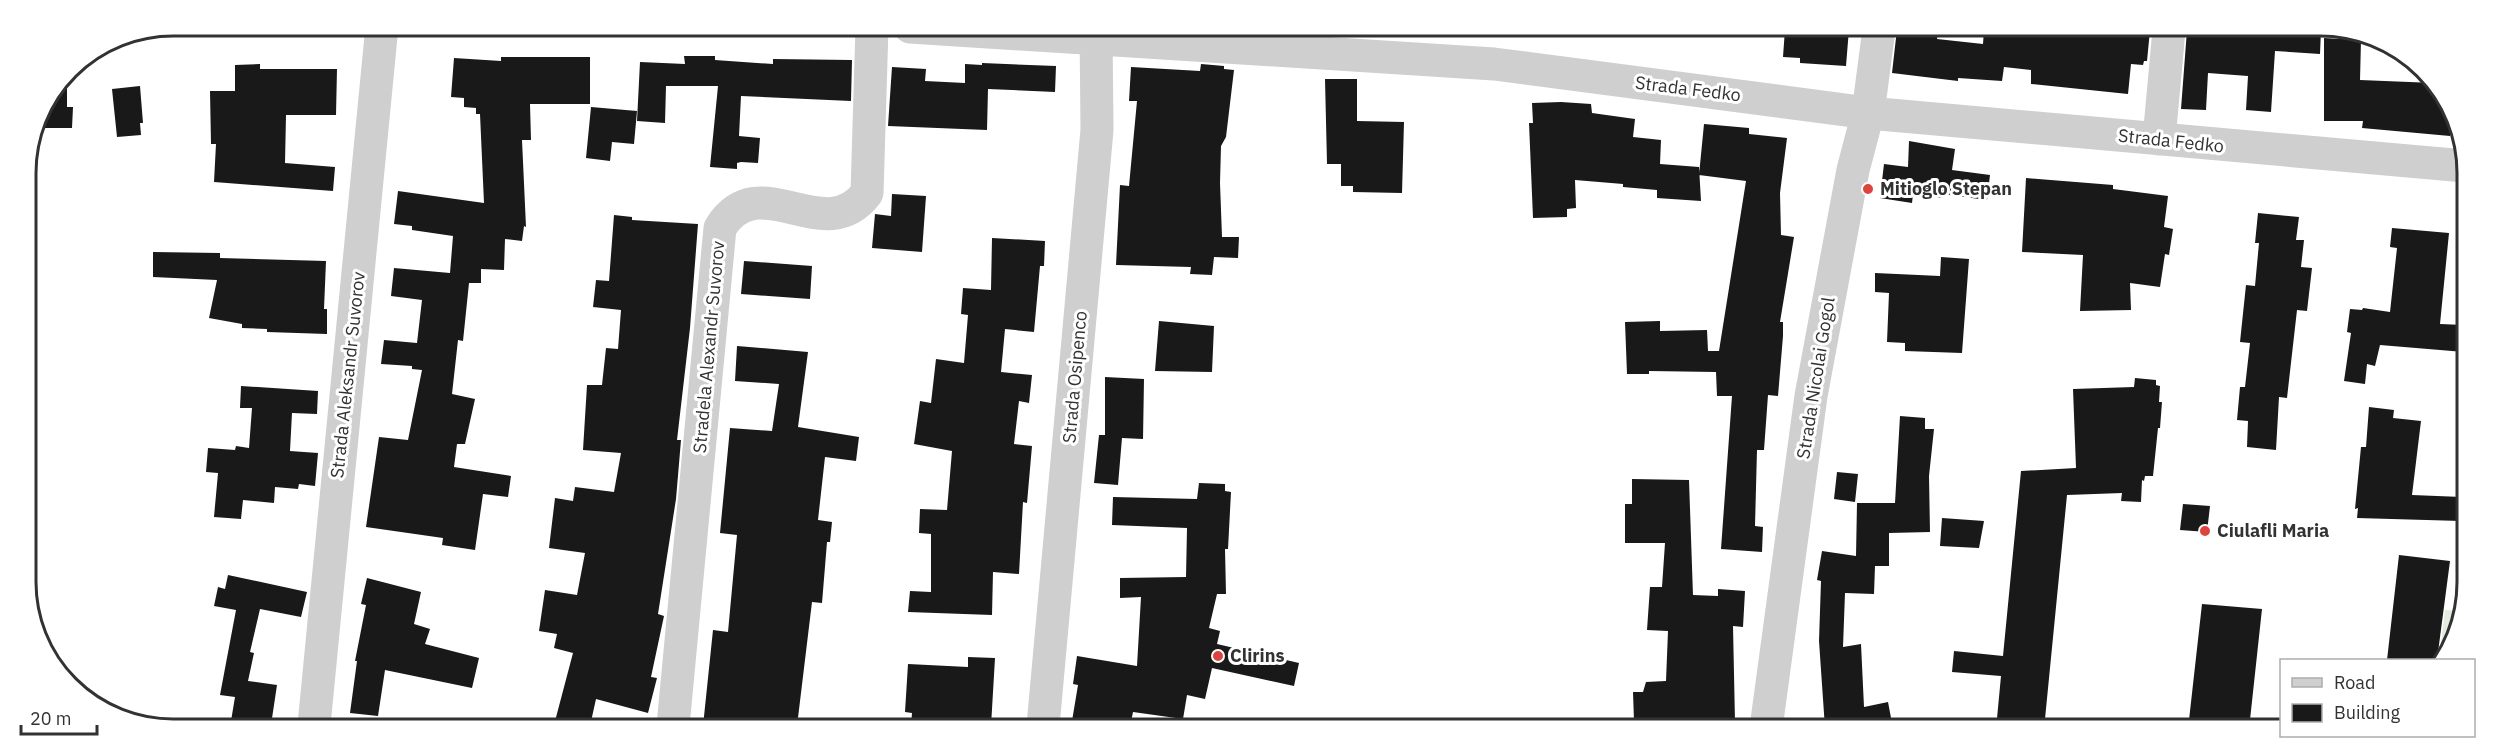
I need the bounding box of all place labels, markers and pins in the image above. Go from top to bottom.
place label: Mitioglo Stepan [1880,177,2012,200]
marker: Mitioglo Stepan [1861,182,1875,196]
place label: Ciulafli Maria [2217,519,2329,542]
marker: Ciulafli Maria [2198,524,2212,538]
place label: Clirins [1230,644,1285,667]
marker: Clirins [1211,649,1225,663]

